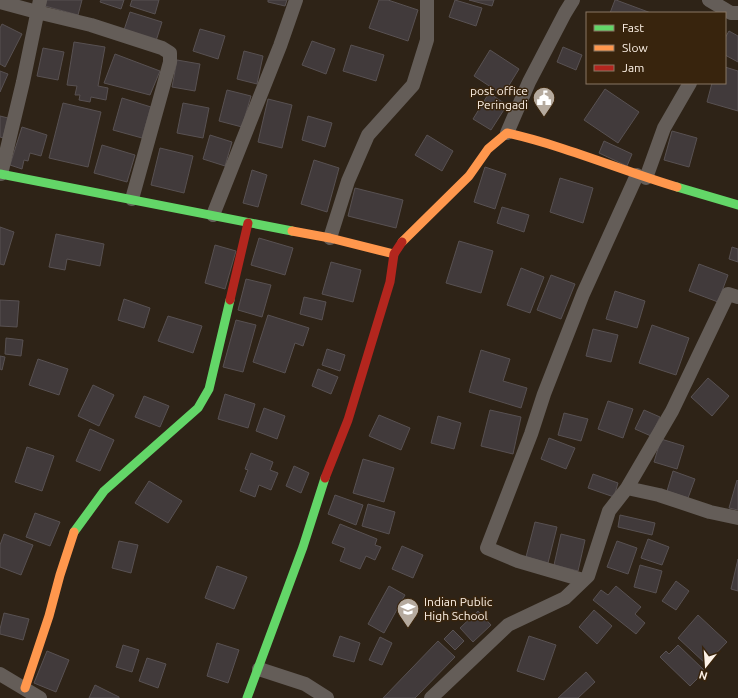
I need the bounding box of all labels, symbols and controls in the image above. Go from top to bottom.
legend [586,12,726,84]
text: Fast [622,21,644,34]
text: Slow [622,41,648,54]
text: Jam [622,61,644,74]
place label: post office Peringadi [470,84,528,111]
public building icon: post office Peringadi [531,85,557,118]
place label: Indian Public High School [424,595,493,622]
school or university icon: Indian Public High School [395,596,421,629]
north arrow [686,646,726,686]
text: N [697,669,709,683]

